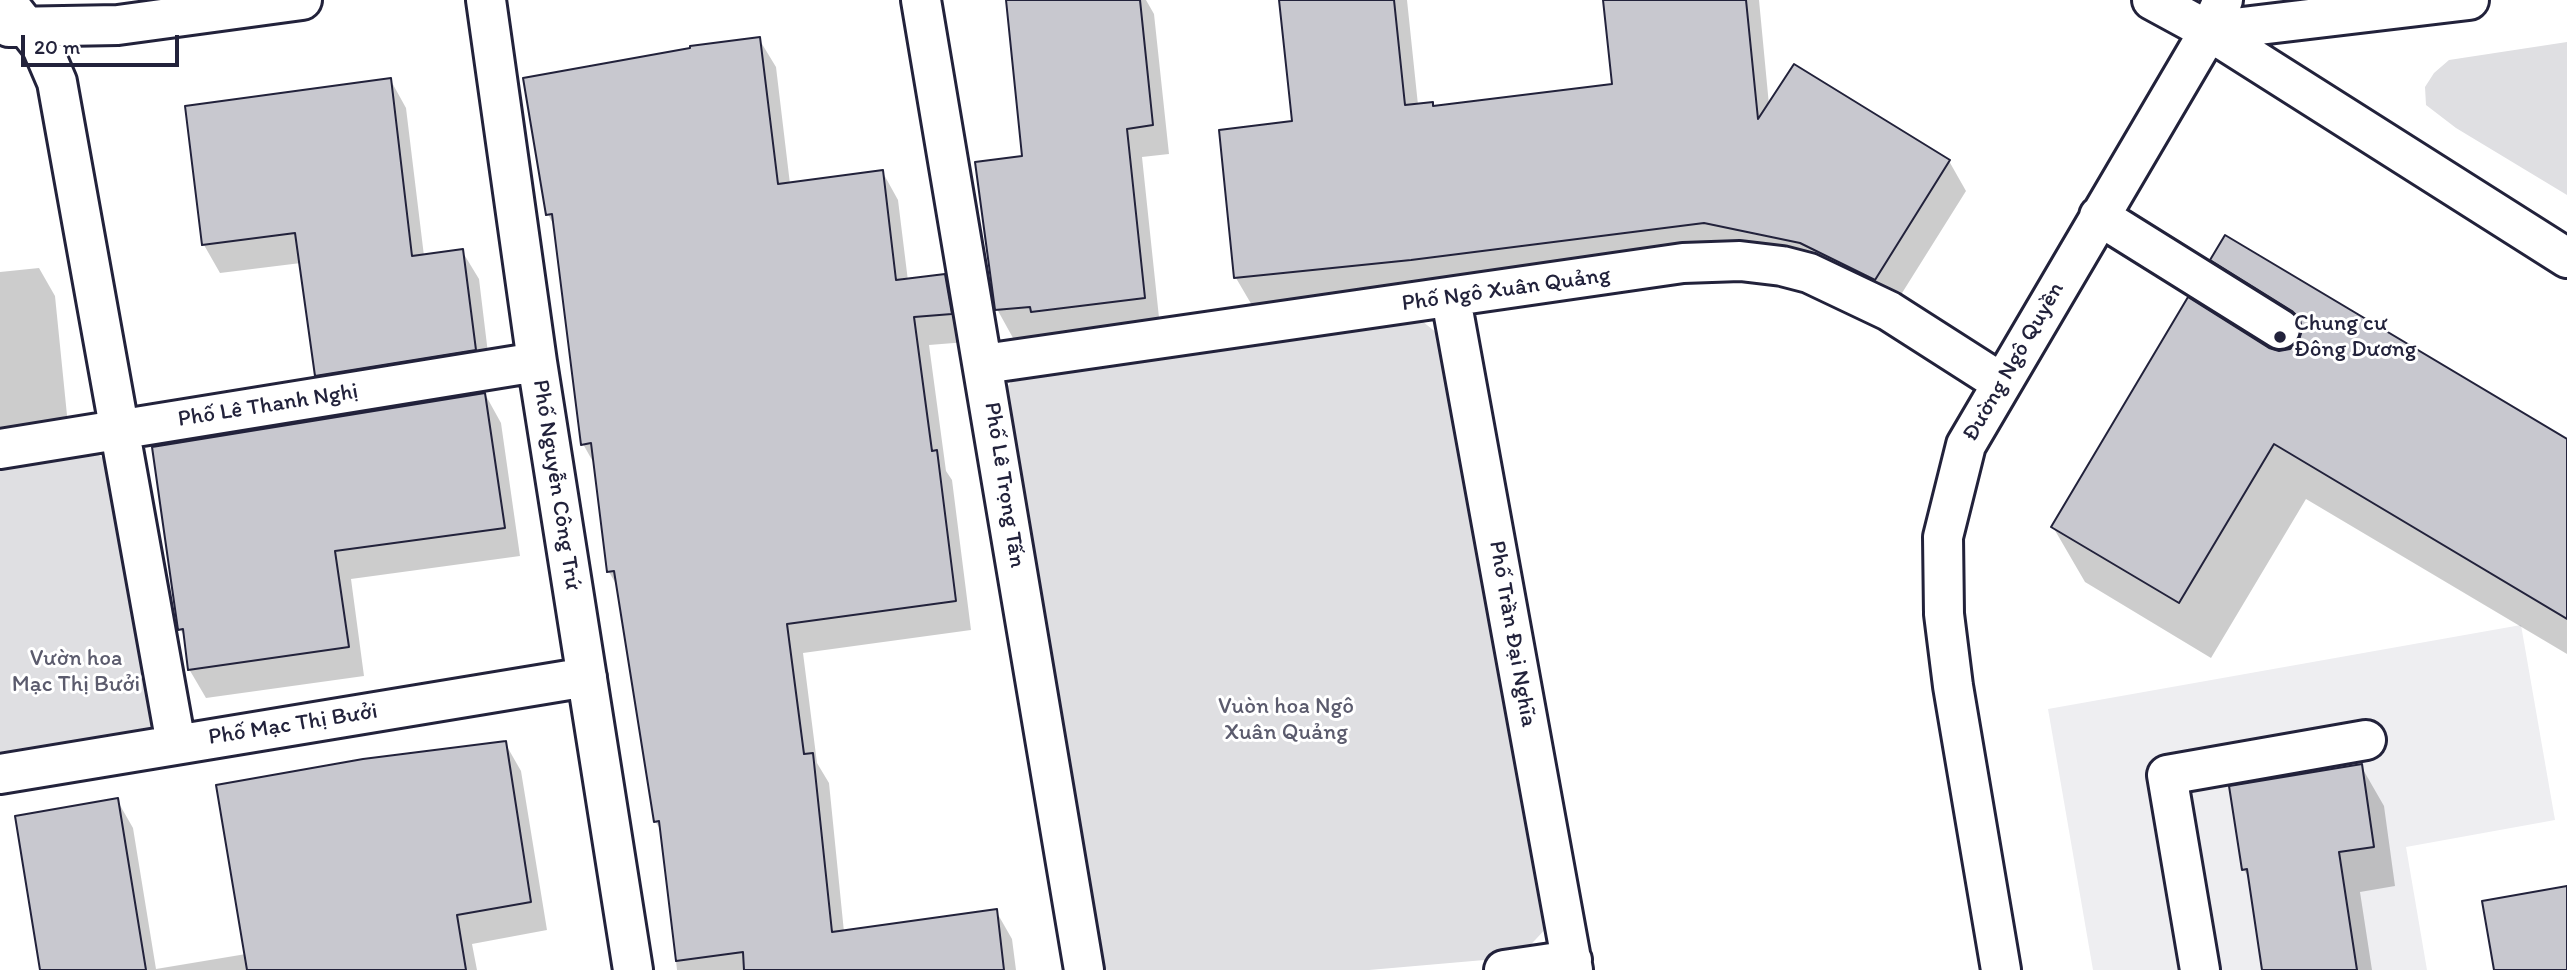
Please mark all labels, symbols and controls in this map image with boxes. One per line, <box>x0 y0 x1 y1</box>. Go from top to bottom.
scale bar <box>24 21 182 65</box>
text: 20 m <box>34 34 80 59</box>
street label: Phố Ngô Xuân Quảng <box>1400 262 1612 318</box>
street label: Đường Ngô Quyền <box>1957 278 2071 446</box>
place label: Chung cư Đông Dương <box>2294 310 2417 364</box>
marker: Chung cư Đông Dương <box>2272 329 2288 345</box>
street label: Phố Lê Thanh Nghị <box>176 378 360 434</box>
street label: Phố Nguyễn Công Trứ <box>526 378 586 592</box>
street label: Phố Lê Trọng Tấn <box>977 400 1031 570</box>
street label: Phố Trần Đại Nghĩa <box>1482 539 1542 729</box>
park label: Vườn hoa Mạc Thị Bưởi <box>12 645 140 699</box>
park label: Vuòn hoa Ngô Xuân Quảng <box>1218 693 1354 747</box>
street label: Phố Mạc Thị Bưởi <box>206 698 380 752</box>

